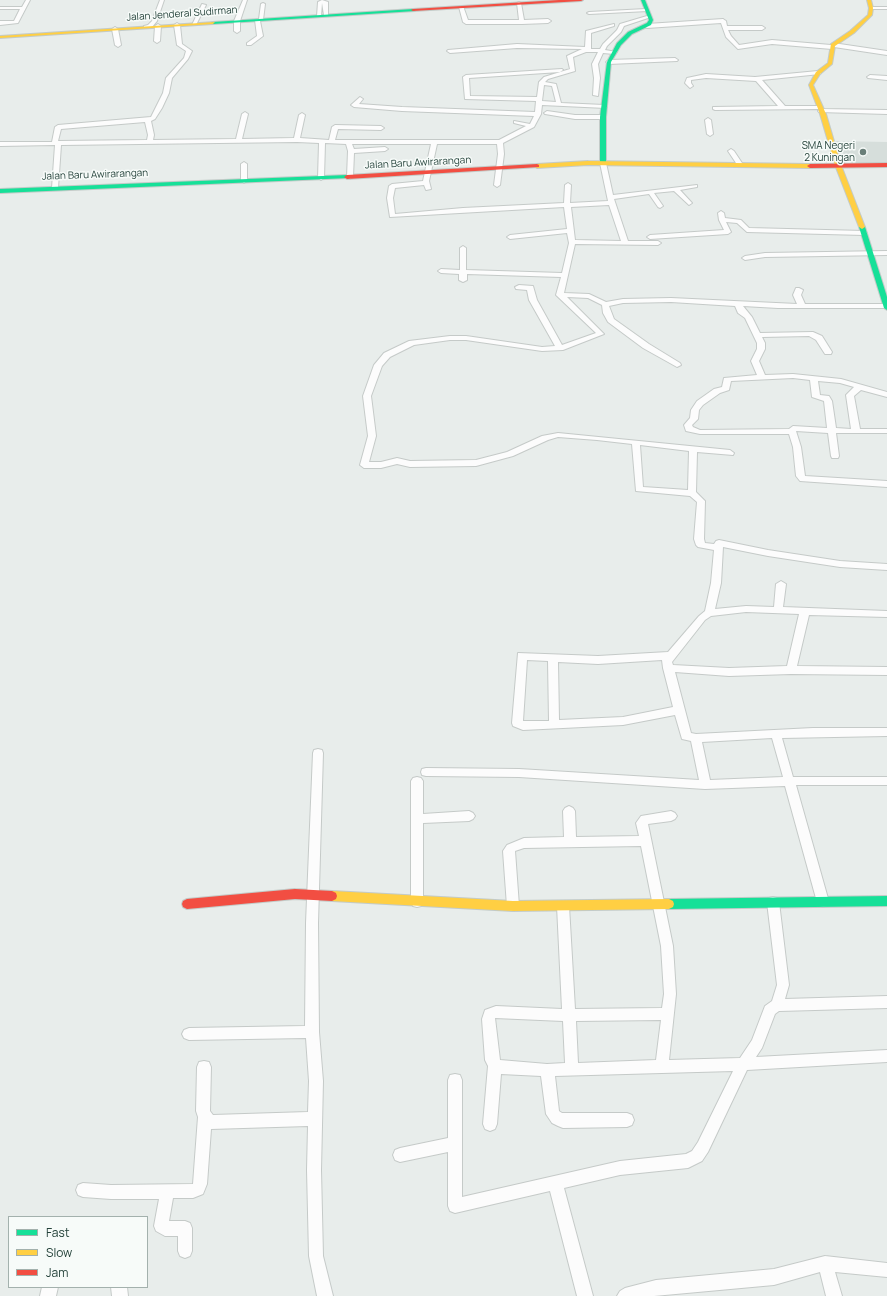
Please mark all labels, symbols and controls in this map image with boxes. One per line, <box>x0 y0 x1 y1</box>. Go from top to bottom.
street label: Jalan Jenderal Sudirman <box>126 4 238 24</box>
place label: SMA Negeri 2 Kuningan <box>802 140 855 164</box>
marker: SMA Negeri 2 Kuningan <box>858 147 868 157</box>
street label: Jalan Baru Awirarangan <box>365 154 471 172</box>
street label: Jalan Baru Awirarangan <box>42 167 148 183</box>
legend <box>8 1216 148 1288</box>
text: Fast <box>46 1224 70 1241</box>
text: Slow <box>46 1244 72 1261</box>
text: Jam <box>46 1264 68 1281</box>

